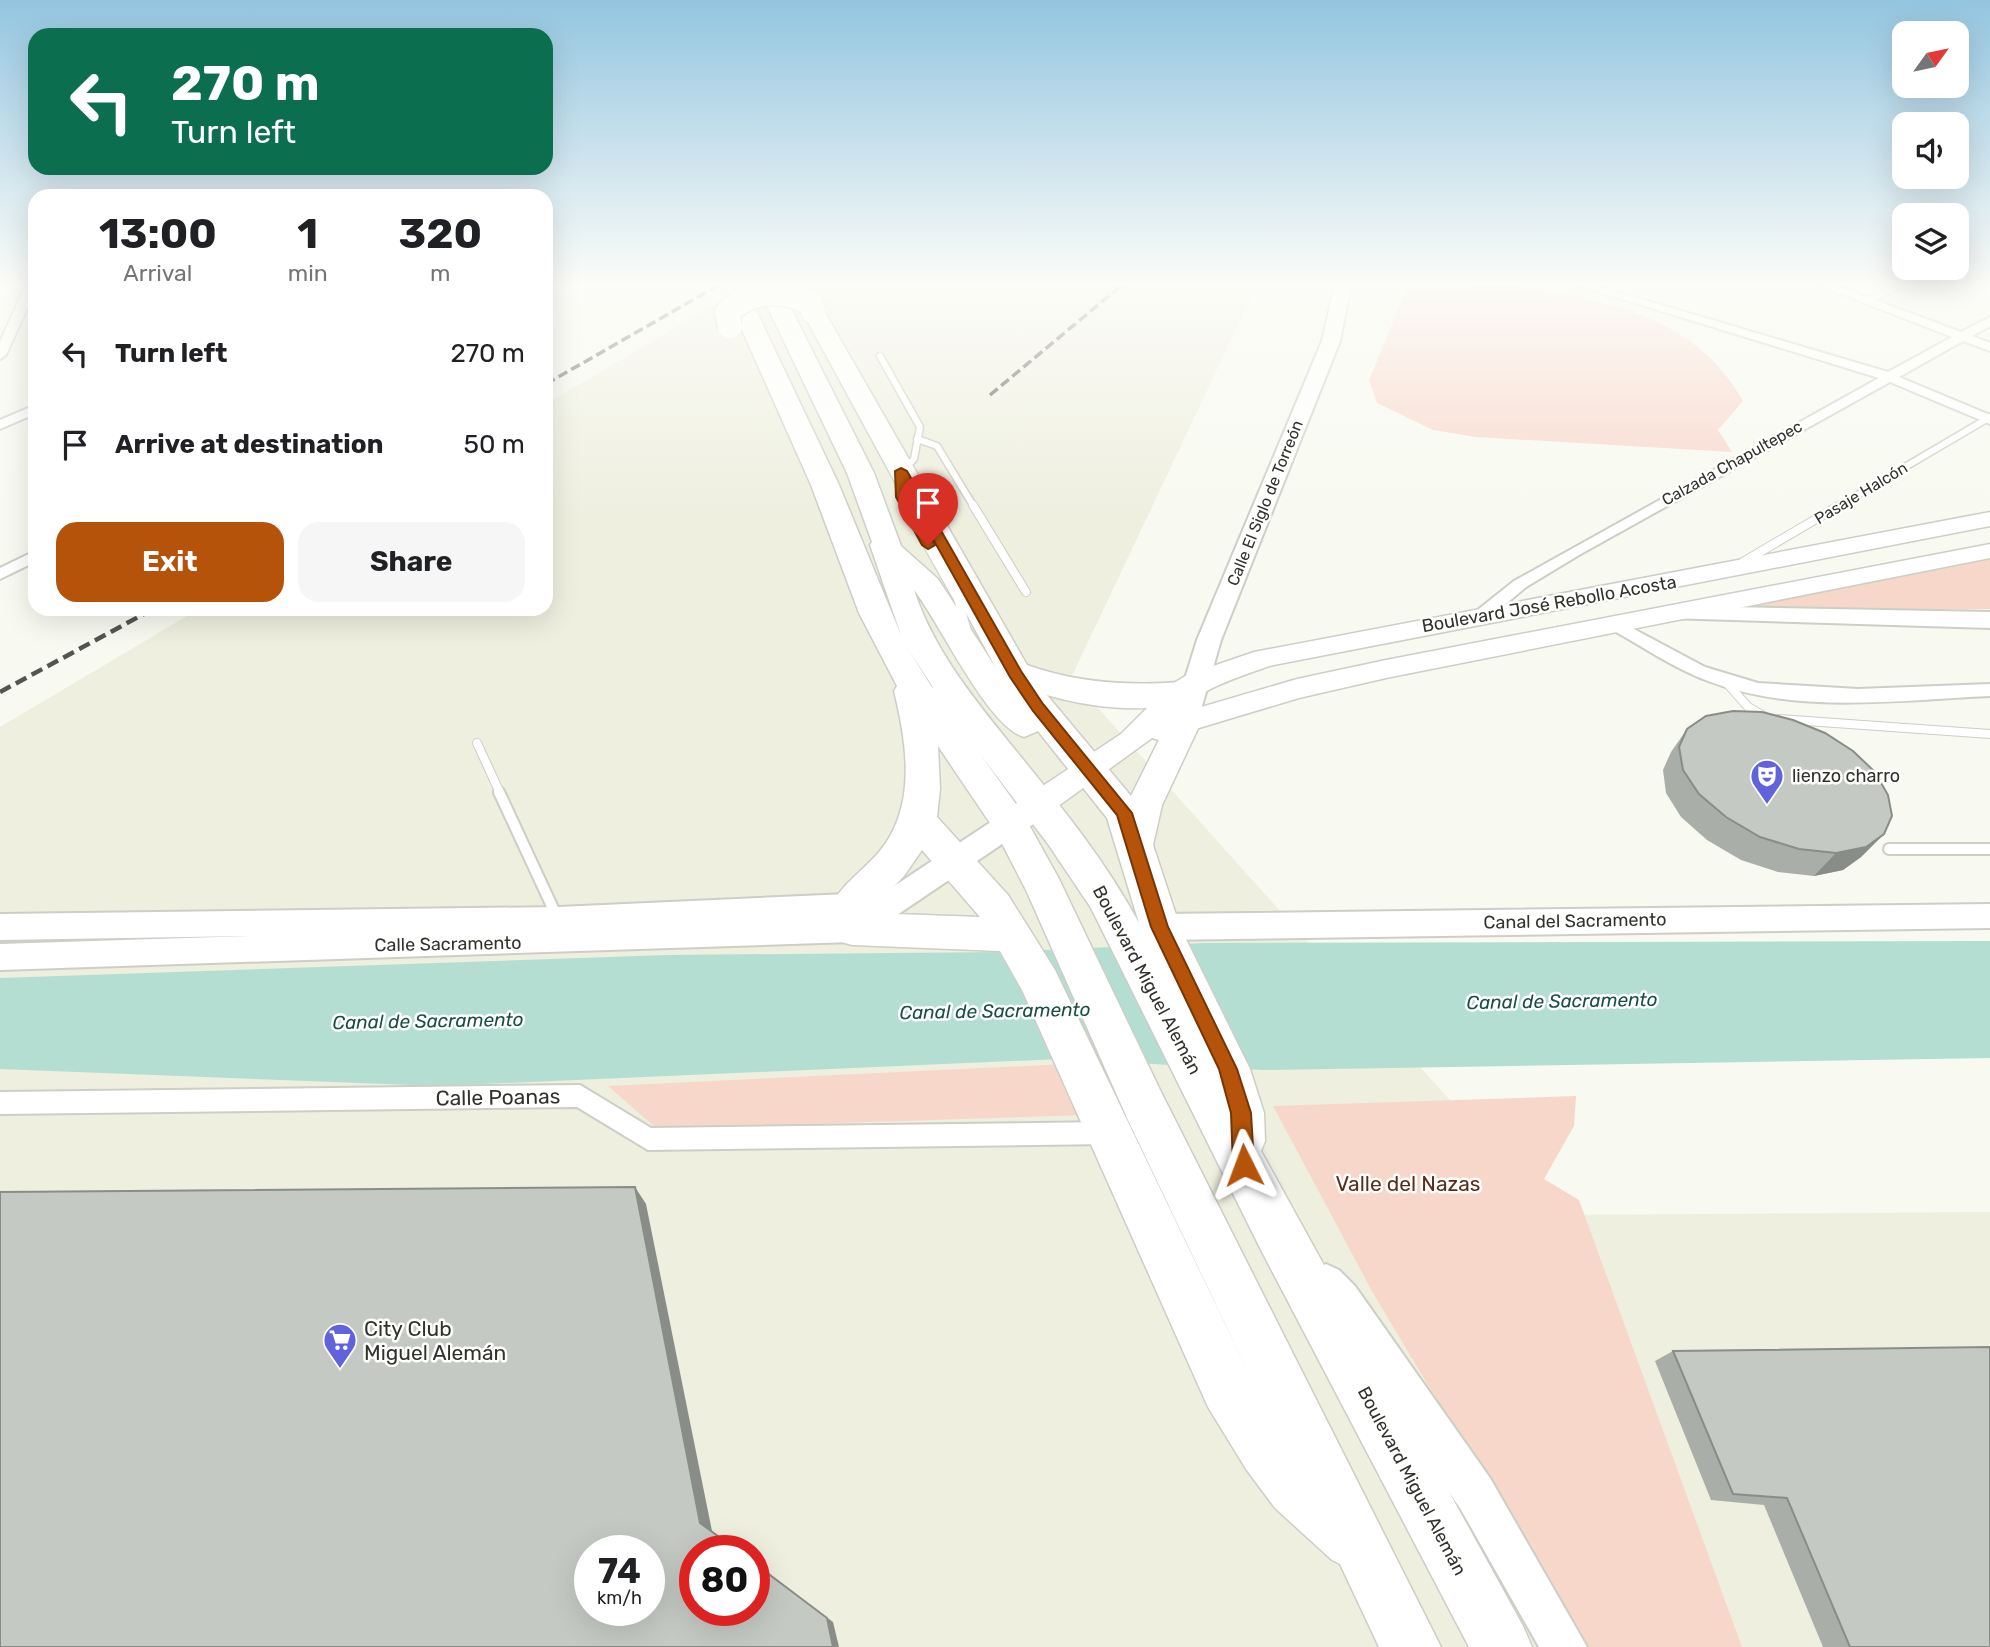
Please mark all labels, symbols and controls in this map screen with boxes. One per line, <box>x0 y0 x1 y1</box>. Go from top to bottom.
north arrow <box>1892 21 1969 98</box>
map controls <box>1892 21 1969 280</box>
text: 270 m <box>171 54 320 112</box>
icon: left <box>56 56 147 147</box>
button: sound <box>1892 112 1969 189</box>
text: Turn left <box>171 113 296 151</box>
button: layers <box>1892 203 1969 280</box>
text: 13:00 <box>99 209 217 259</box>
text: 1 <box>297 209 318 259</box>
text: 320 <box>399 209 482 259</box>
text: Arrival <box>123 259 192 287</box>
text: min <box>288 259 328 287</box>
text: m <box>430 259 451 287</box>
icon: left <box>56 335 94 373</box>
text: Turn left <box>115 338 227 369</box>
text: 270 m <box>450 338 525 369</box>
street label: Calzada Chapultepec <box>1659 416 1806 509</box>
street label: Calle El Siglo de Torreón <box>1223 417 1307 589</box>
icon: arrive <box>56 426 94 464</box>
text: Arrive at destination <box>115 429 383 460</box>
text: 50 m <box>464 429 525 460</box>
street label: Pasaje Halcón <box>1811 458 1911 528</box>
pin <box>898 473 958 545</box>
icon: arrive <box>909 484 947 522</box>
button: Exit <box>56 522 284 602</box>
button: Share <box>298 522 525 602</box>
street label: Boulevard José Rebollo Acosta <box>1420 571 1678 637</box>
theatre icon: lienzo charro <box>1748 757 1786 806</box>
place label: lienzo charro <box>1792 765 1900 787</box>
street label: Boulevard Miguel Alemán <box>1088 882 1206 1078</box>
street label: Canal del Sacramento <box>1483 908 1667 934</box>
street label: Calle Sacramento <box>374 932 522 956</box>
water label: Canal de Sacramento <box>1466 988 1658 1014</box>
water label: Canal de Sacramento <box>899 998 1091 1024</box>
water label: Canal de Sacramento <box>332 1008 524 1034</box>
street label: Calle Poanas <box>435 1083 561 1111</box>
position arrow <box>1207 1128 1281 1202</box>
park label: Valle del Nazas <box>1336 1171 1480 1196</box>
place label: City Club Miguel Alemán <box>364 1316 506 1365</box>
supermarket icon: City Club Miguel Alemán <box>321 1321 359 1370</box>
street label: Boulevard Miguel Alemán <box>1353 1383 1471 1579</box>
speed limit sign: 80 <box>679 1535 770 1626</box>
text: 74 <box>598 1550 641 1592</box>
text: km/h <box>597 1587 642 1609</box>

